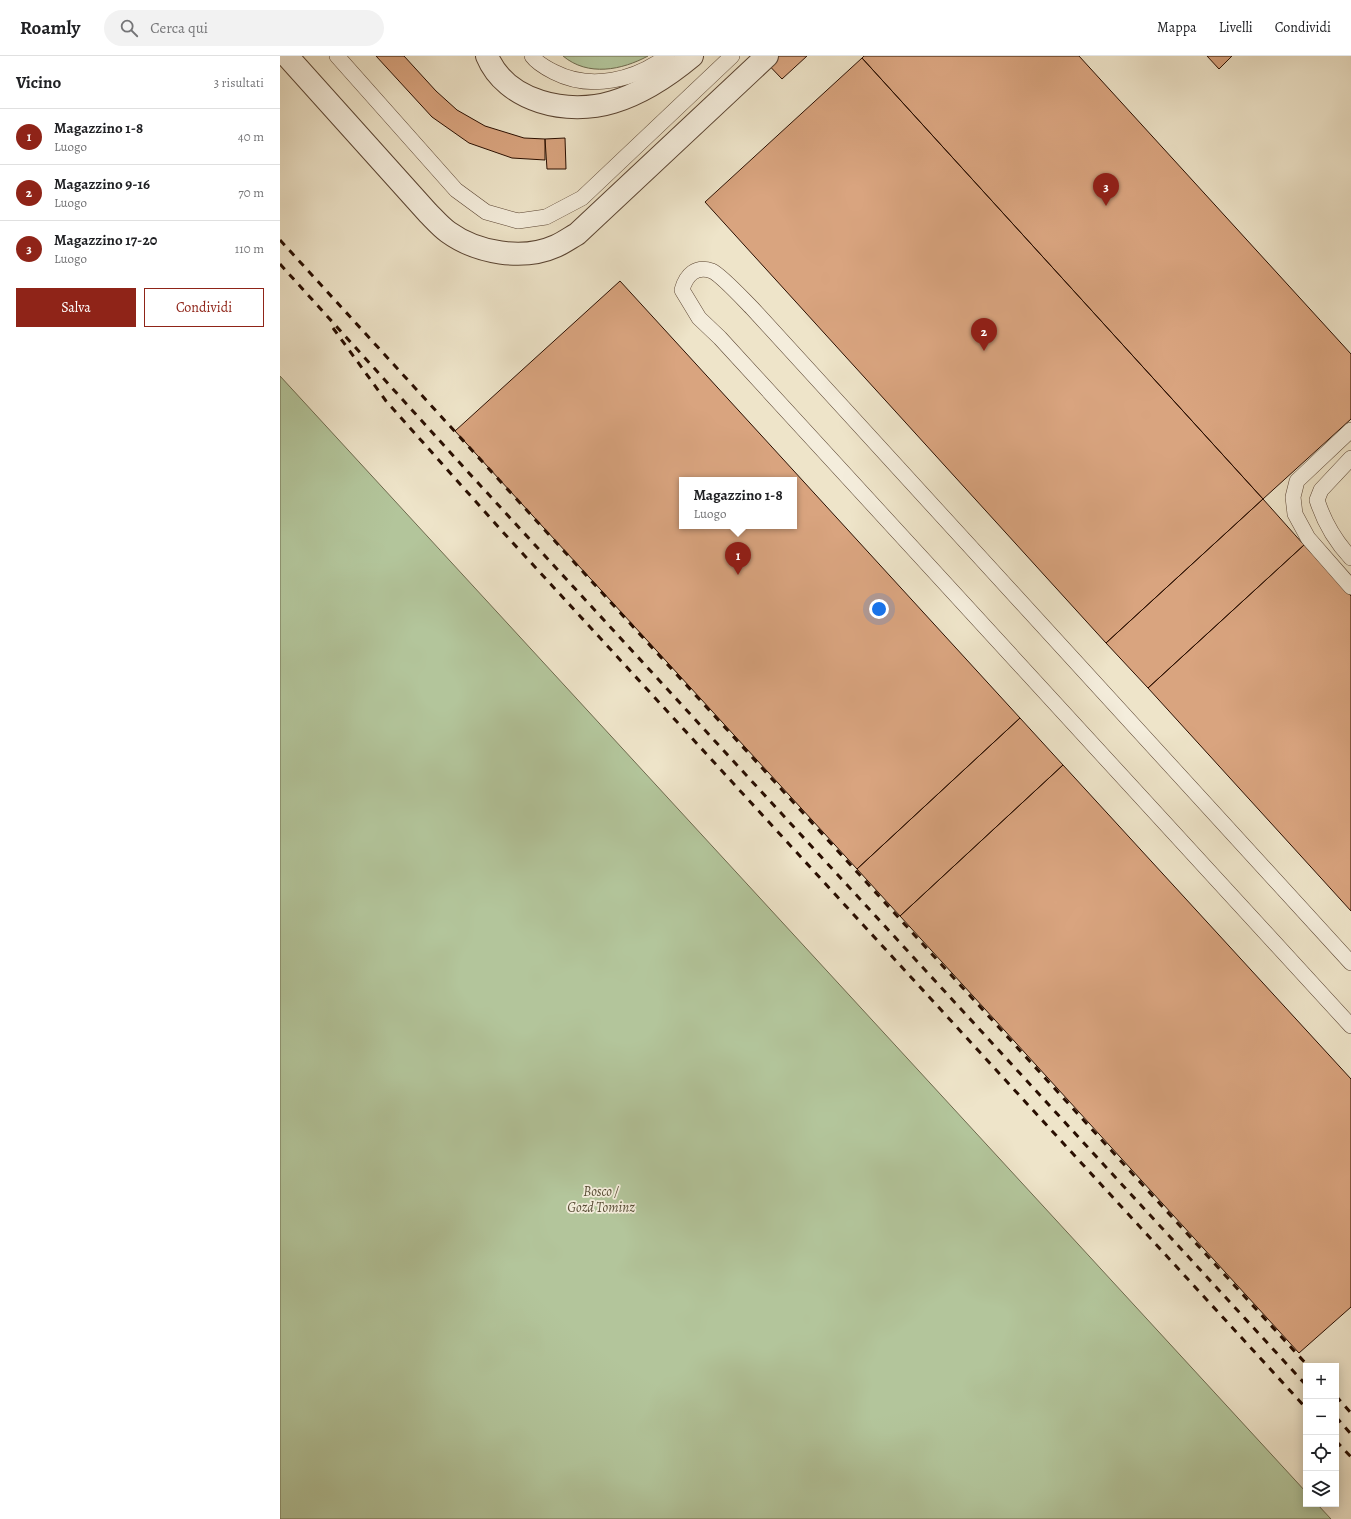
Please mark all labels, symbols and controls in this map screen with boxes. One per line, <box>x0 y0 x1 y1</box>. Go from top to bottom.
search box <box>104 10 384 46</box>
text: Roamly <box>20 15 80 41</box>
icon: search <box>118 17 140 39</box>
text: Cerca qui <box>150 18 208 38</box>
text: Mappa <box>1157 18 1197 37</box>
text: Livelli <box>1219 18 1253 37</box>
text: Condividi <box>1275 18 1331 37</box>
text: Vicino <box>16 71 61 94</box>
text: 3 risultati <box>214 74 264 91</box>
text: Magazzino 1-8 <box>54 118 143 138</box>
text: 1 <box>27 128 31 145</box>
text: 40 m <box>238 128 264 145</box>
text: Luogo <box>54 138 87 155</box>
pin: 3 <box>1093 173 1119 206</box>
text: Magazzino 9-16 <box>54 174 150 194</box>
text: 2 <box>26 184 32 201</box>
text: 70 m <box>238 184 264 201</box>
text: Luogo <box>54 194 87 211</box>
text: Magazzino 17-20 <box>54 230 157 250</box>
text: 3 <box>26 240 32 257</box>
text: 110 m <box>235 240 264 257</box>
text: Luogo <box>54 250 87 267</box>
button: Salva <box>16 288 136 327</box>
button: Condividi <box>144 288 264 327</box>
pin: 2 <box>971 318 997 351</box>
popup <box>679 477 797 529</box>
text: Magazzino 1-8 <box>693 485 783 505</box>
text: Luogo <box>693 505 726 522</box>
pin: 1 <box>725 542 751 575</box>
your location <box>869 599 889 619</box>
park label: Bosco / Gozd Tominz <box>567 1182 635 1217</box>
map controls <box>1303 1363 1339 1507</box>
button: + <box>1303 1363 1339 1399</box>
button: − <box>1303 1399 1339 1435</box>
button: locate <box>1303 1435 1339 1471</box>
button: layers <box>1303 1471 1339 1507</box>

